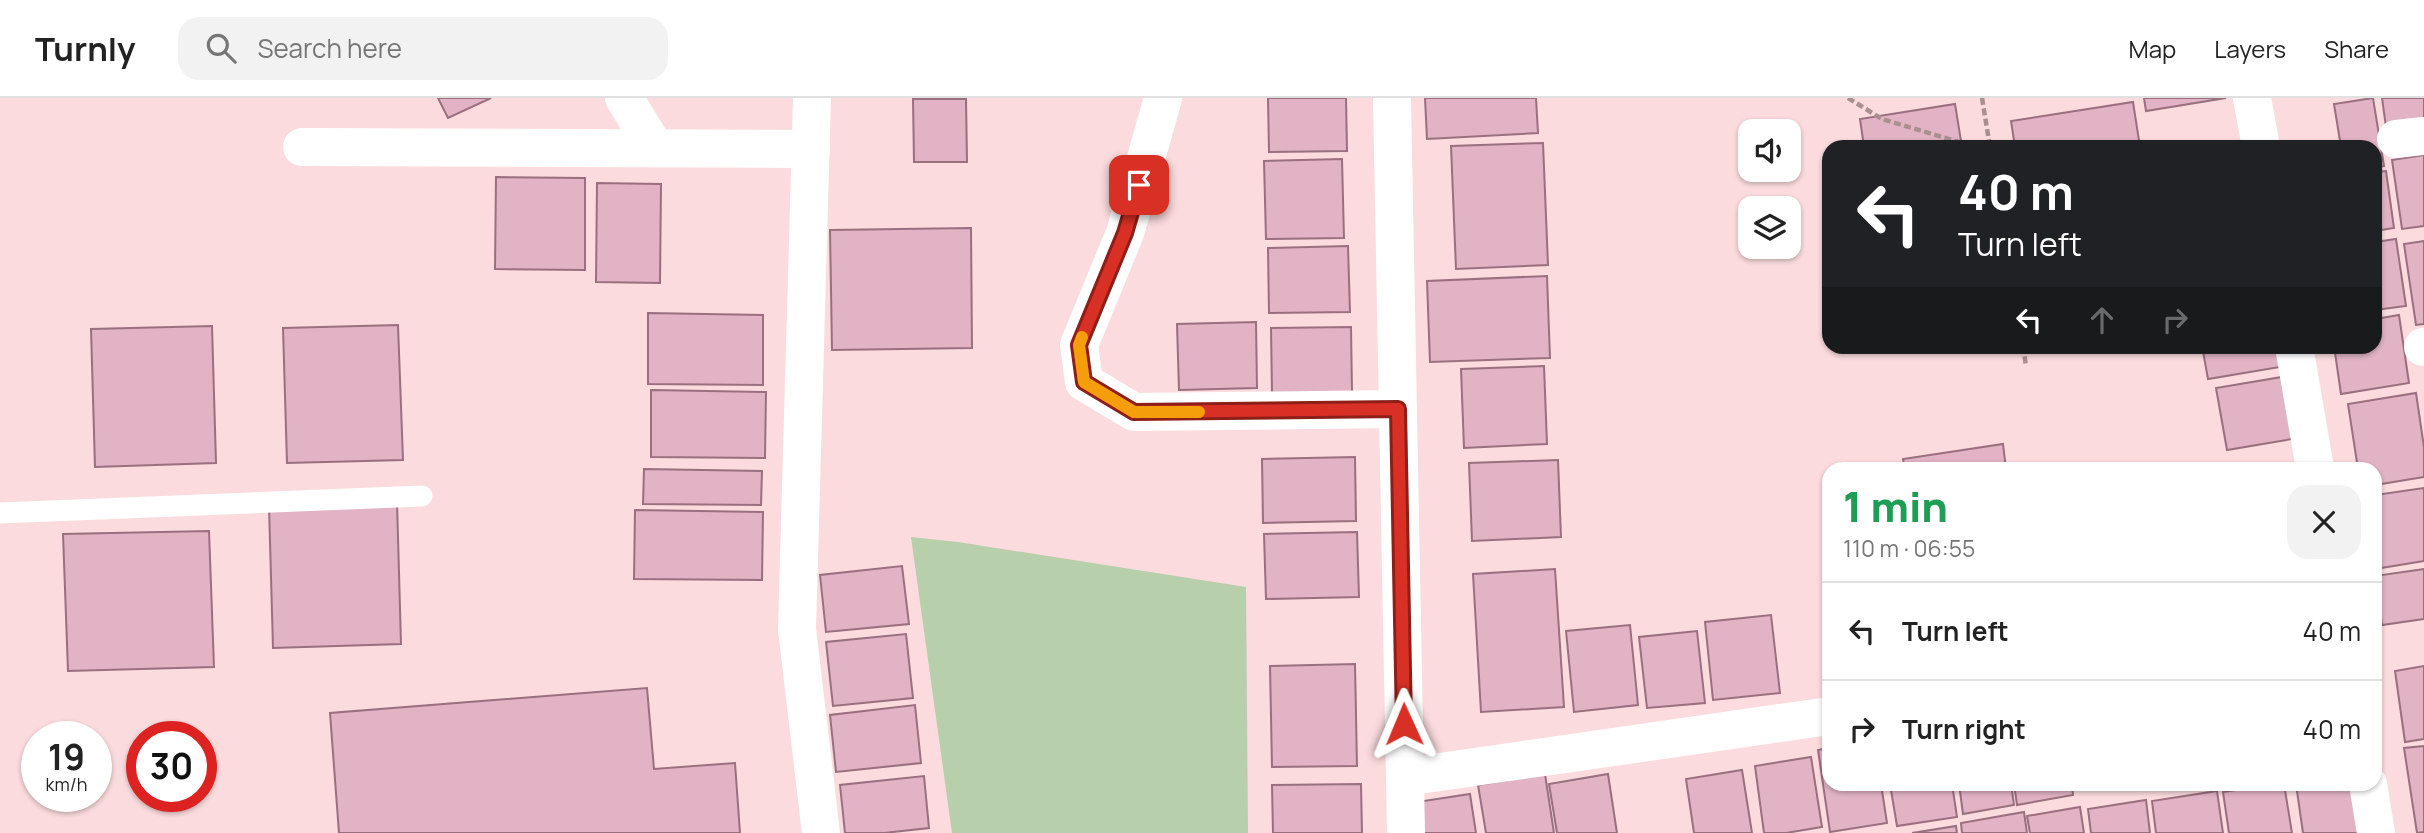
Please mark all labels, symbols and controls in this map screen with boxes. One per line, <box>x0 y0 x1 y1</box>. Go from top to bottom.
search box <box>178 17 668 80</box>
text: Turnly <box>35 26 136 71</box>
icon: search <box>202 29 240 67</box>
text: Search here <box>258 30 402 66</box>
text: Map <box>2129 32 2176 65</box>
text: Layers <box>2214 32 2286 65</box>
text: Share <box>2324 32 2389 65</box>
map controls <box>1738 119 1801 259</box>
button: sound <box>1738 119 1801 182</box>
pin <box>1109 155 1169 215</box>
text: 40 m <box>1958 158 2074 225</box>
icon: arrive <box>1120 166 1158 204</box>
icon: left <box>1843 168 1934 259</box>
button: layers <box>1738 196 1801 259</box>
text: Turn left <box>1958 222 2082 266</box>
icon: left <box>2010 301 2048 339</box>
icon: ahead <box>2083 301 2121 339</box>
icon: right <box>2156 301 2194 339</box>
text: 1 min <box>1843 477 1948 535</box>
button: close <box>2287 485 2361 559</box>
text: 110 m · 06:55 <box>1843 532 1975 564</box>
icon: left <box>1843 612 1881 650</box>
text: Turn left <box>1902 613 2009 649</box>
text: 40 m <box>2303 613 2361 649</box>
position arrow <box>1367 687 1441 761</box>
icon: right <box>1843 710 1881 748</box>
text: Turn right <box>1902 711 2026 747</box>
text: 40 m <box>2303 711 2361 747</box>
speed limit sign: 30 <box>126 721 217 812</box>
text: 19 <box>48 733 85 781</box>
text: km/h <box>46 772 87 796</box>

